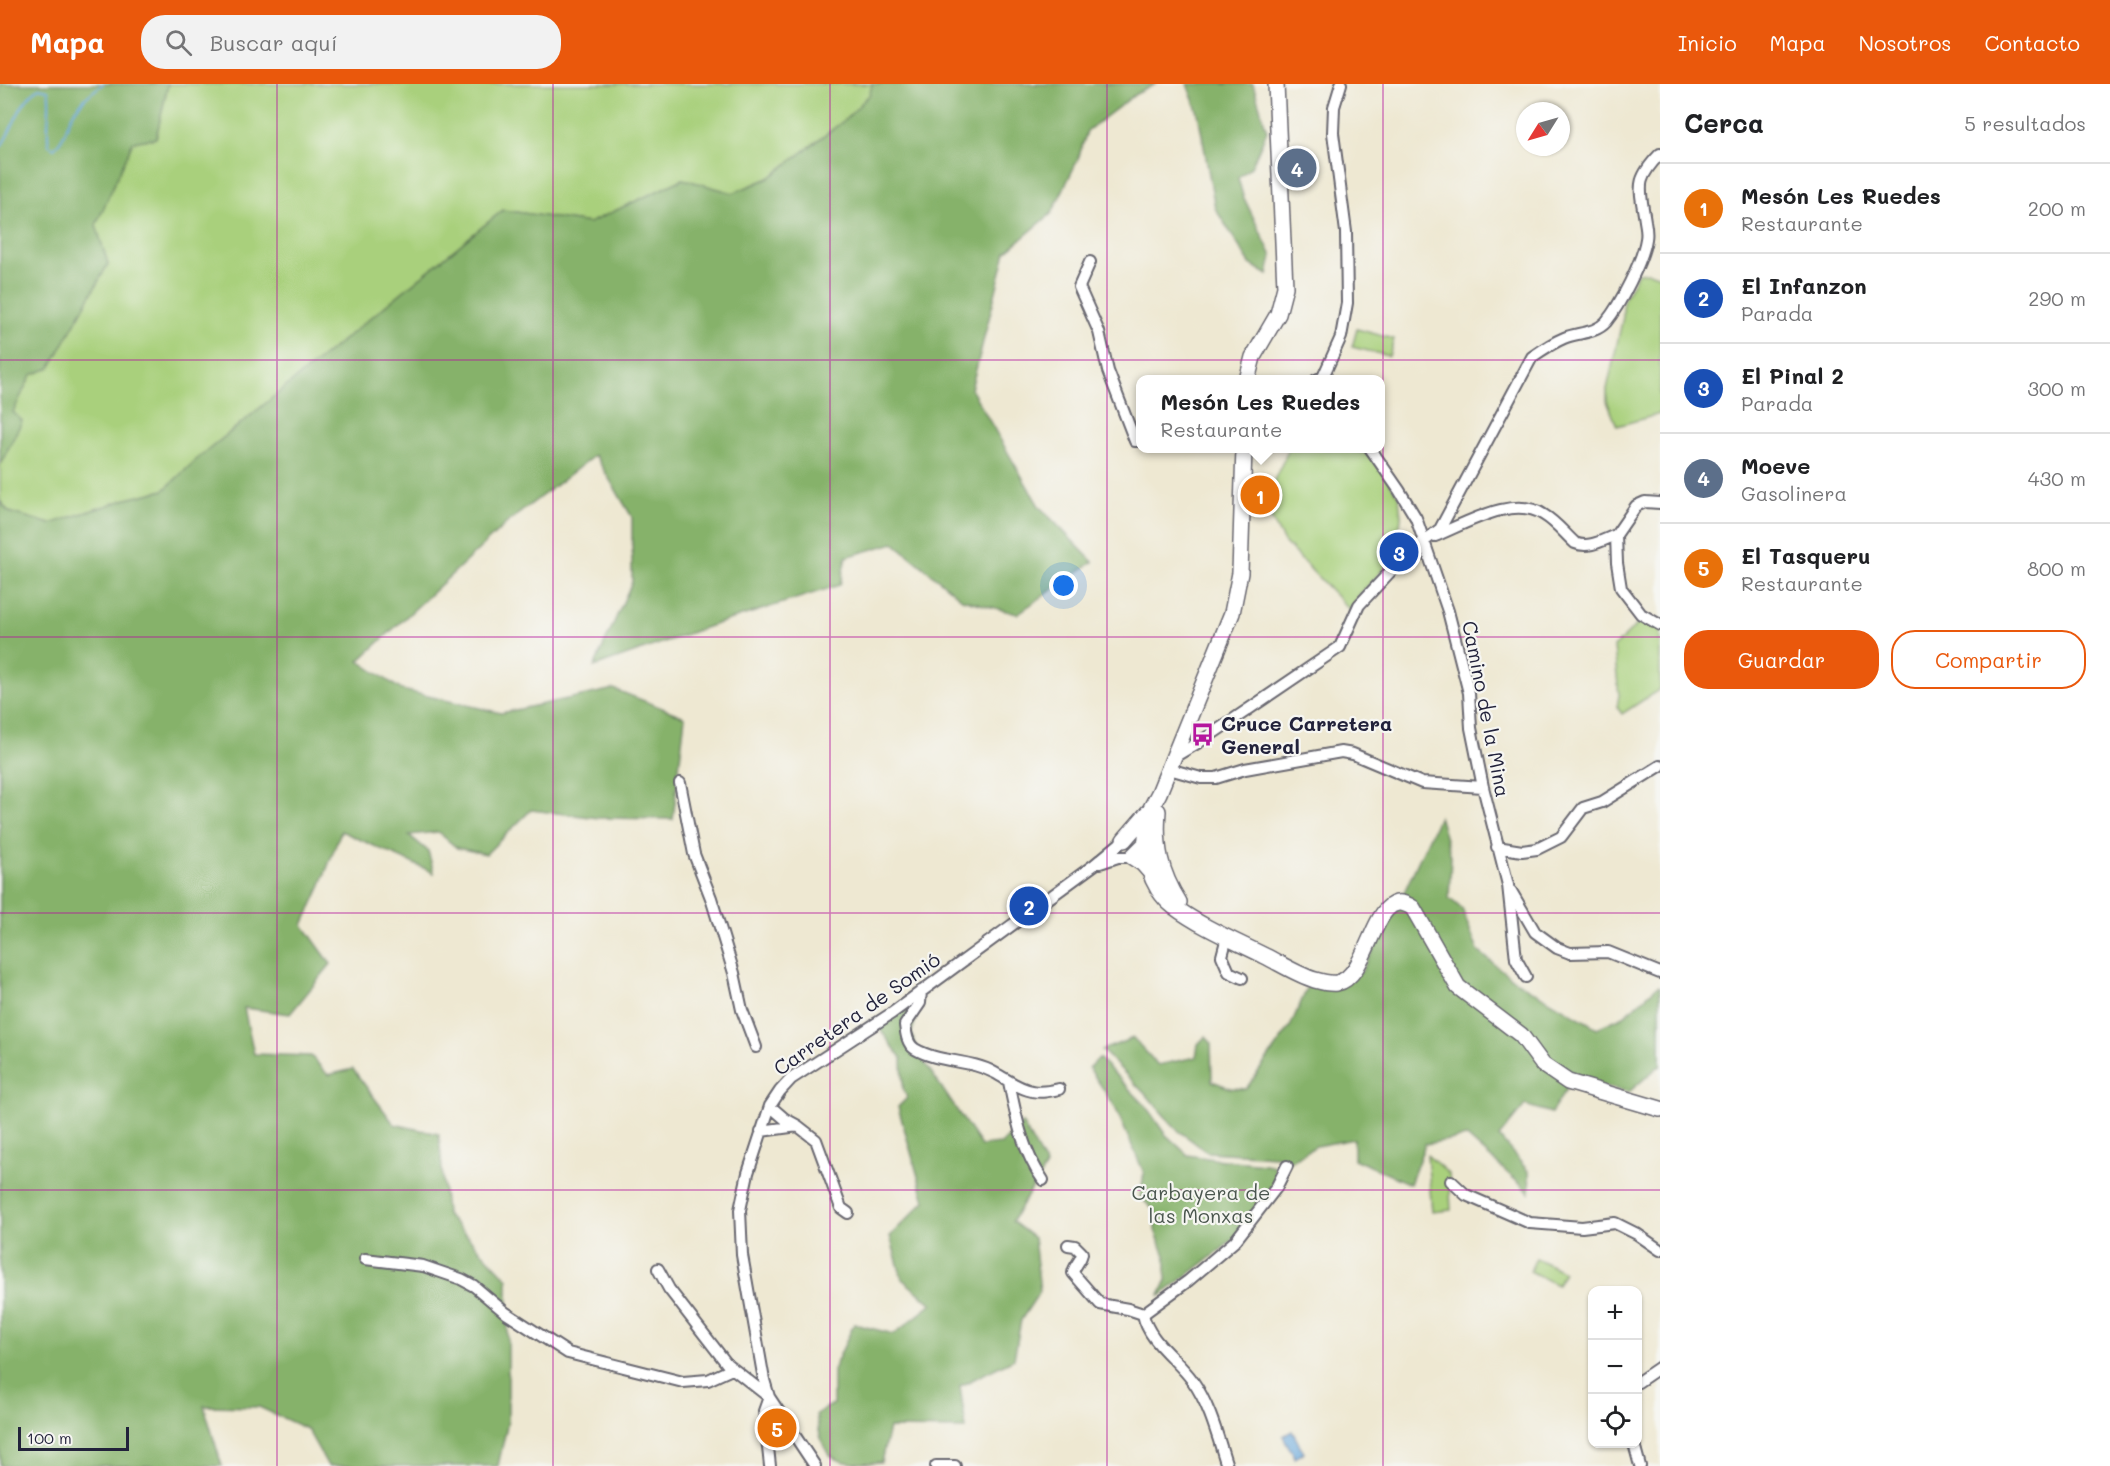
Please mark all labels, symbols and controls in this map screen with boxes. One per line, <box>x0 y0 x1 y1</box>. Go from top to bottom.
search box <box>141 15 561 69</box>
text: Mapa <box>30 24 105 60</box>
icon: search <box>162 26 195 59</box>
text: Buscar aquí <box>210 28 338 57</box>
text: Inicio <box>1678 29 1737 56</box>
text: Mapa <box>1770 29 1825 56</box>
text: Nosotros <box>1858 29 1952 56</box>
text: Contacto <box>1985 29 2080 56</box>
north arrow <box>1516 102 1570 156</box>
text: Cerca <box>1684 106 1764 140</box>
text: 5 resultados <box>1964 110 2086 136</box>
pin: 4 <box>1278 146 1316 190</box>
text: Mesón Les Ruedes <box>1741 181 1941 210</box>
text: 1 <box>1699 195 1708 221</box>
text: 200 m <box>2028 195 2086 221</box>
text: Restaurante <box>1741 210 1863 236</box>
text: El Infanzon <box>1741 271 1867 300</box>
text: 2 <box>1698 285 1709 311</box>
text: 290 m <box>2028 285 2086 311</box>
text: Parada <box>1741 300 1813 326</box>
text: El Pinal 2 <box>1741 361 1844 390</box>
popup <box>1136 375 1385 453</box>
text: 3 <box>1698 375 1710 401</box>
text: 300 m <box>2027 375 2086 401</box>
text: Mesón Les Ruedes <box>1161 387 1360 416</box>
text: Parada <box>1741 390 1813 416</box>
text: Restaurante <box>1161 416 1282 442</box>
text: Moeve <box>1741 451 1810 480</box>
text: 4 <box>1697 465 1710 491</box>
text: 430 m <box>2028 465 2086 491</box>
pin: 1 <box>1240 472 1280 518</box>
text: Gasolinera <box>1741 480 1847 506</box>
pin: 3 <box>1380 530 1418 574</box>
text: El Tasqueru <box>1741 541 1871 570</box>
text: 5 <box>1698 555 1709 581</box>
text: 800 m <box>2027 555 2086 581</box>
text: Restaurante <box>1741 570 1863 596</box>
your location <box>1049 571 1078 600</box>
street label: Camino de la Mina <box>1457 618 1517 799</box>
button: Guardar <box>1684 630 1879 689</box>
button: Compartir <box>1891 630 2086 689</box>
place label: Cruce Carretera General <box>1221 710 1392 759</box>
bus stop icon: Cruce Carretera General <box>1190 722 1216 748</box>
pin: 2 <box>1010 884 1048 928</box>
street label: Carretera de Somió <box>768 946 945 1081</box>
park label: Carbayera de las Monxas <box>1132 1179 1270 1228</box>
map controls <box>1588 1286 1642 1448</box>
button: + <box>1588 1286 1642 1340</box>
button: − <box>1588 1340 1642 1394</box>
button: locate <box>1588 1394 1642 1448</box>
pin: 5 <box>758 1406 796 1450</box>
scale bar <box>18 1424 129 1452</box>
text: 100 m <box>27 1427 72 1448</box>

